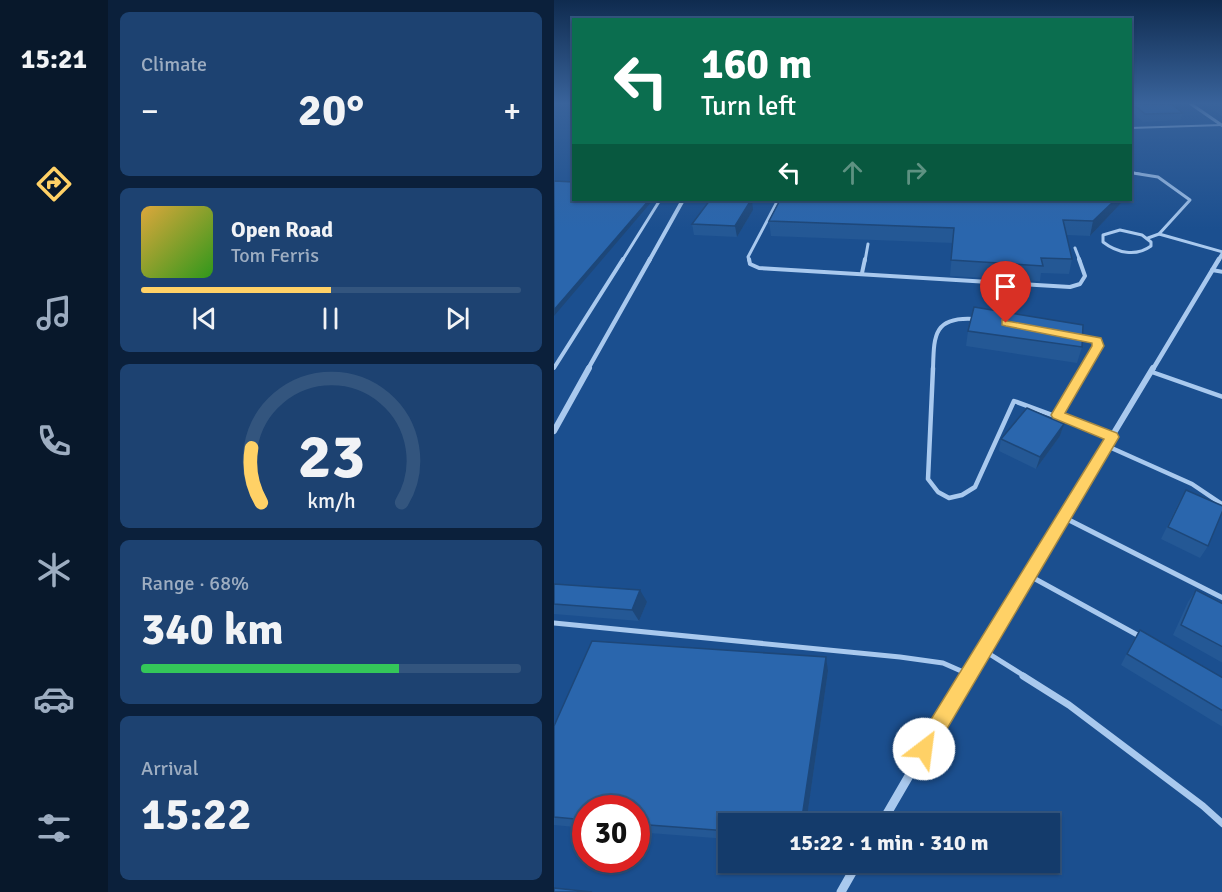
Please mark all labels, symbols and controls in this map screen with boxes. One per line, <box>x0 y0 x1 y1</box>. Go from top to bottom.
text: 160 m <box>701 39 812 90</box>
icon: left <box>602 42 680 120</box>
text: 15:21 <box>21 43 87 76</box>
text: Climate <box>141 52 207 77</box>
text: 20° <box>298 83 364 138</box>
text: Turn left <box>701 90 796 123</box>
text: − <box>141 91 159 132</box>
text: + <box>503 91 521 132</box>
icon: left <box>773 156 806 189</box>
icon: ahead <box>836 156 869 189</box>
icon: right <box>899 156 932 189</box>
icon: directions <box>33 163 75 205</box>
text: Open Road <box>231 216 333 243</box>
text: Tom Ferris <box>231 243 319 268</box>
pin <box>980 261 1031 323</box>
icon: arrive <box>989 270 1022 303</box>
icon: music <box>33 292 75 334</box>
icon: previous <box>188 302 221 335</box>
icon: pause <box>314 302 347 335</box>
icon: next <box>441 302 474 335</box>
text: 23 <box>297 418 365 495</box>
icon: phone <box>33 420 75 462</box>
text: km/h <box>307 488 355 514</box>
icon: climate <box>33 549 75 591</box>
text: Range · 68% <box>141 571 249 596</box>
text: 340 km <box>141 602 284 657</box>
icon: car <box>33 678 75 720</box>
position arrow <box>892 717 956 781</box>
text: Arrival <box>141 756 199 781</box>
text: 15:22 <box>141 787 251 842</box>
speed limit sign: 30 <box>572 795 650 873</box>
icon: filters <box>33 807 75 849</box>
text: 15:22 · 1 min · 310 m <box>789 829 989 856</box>

